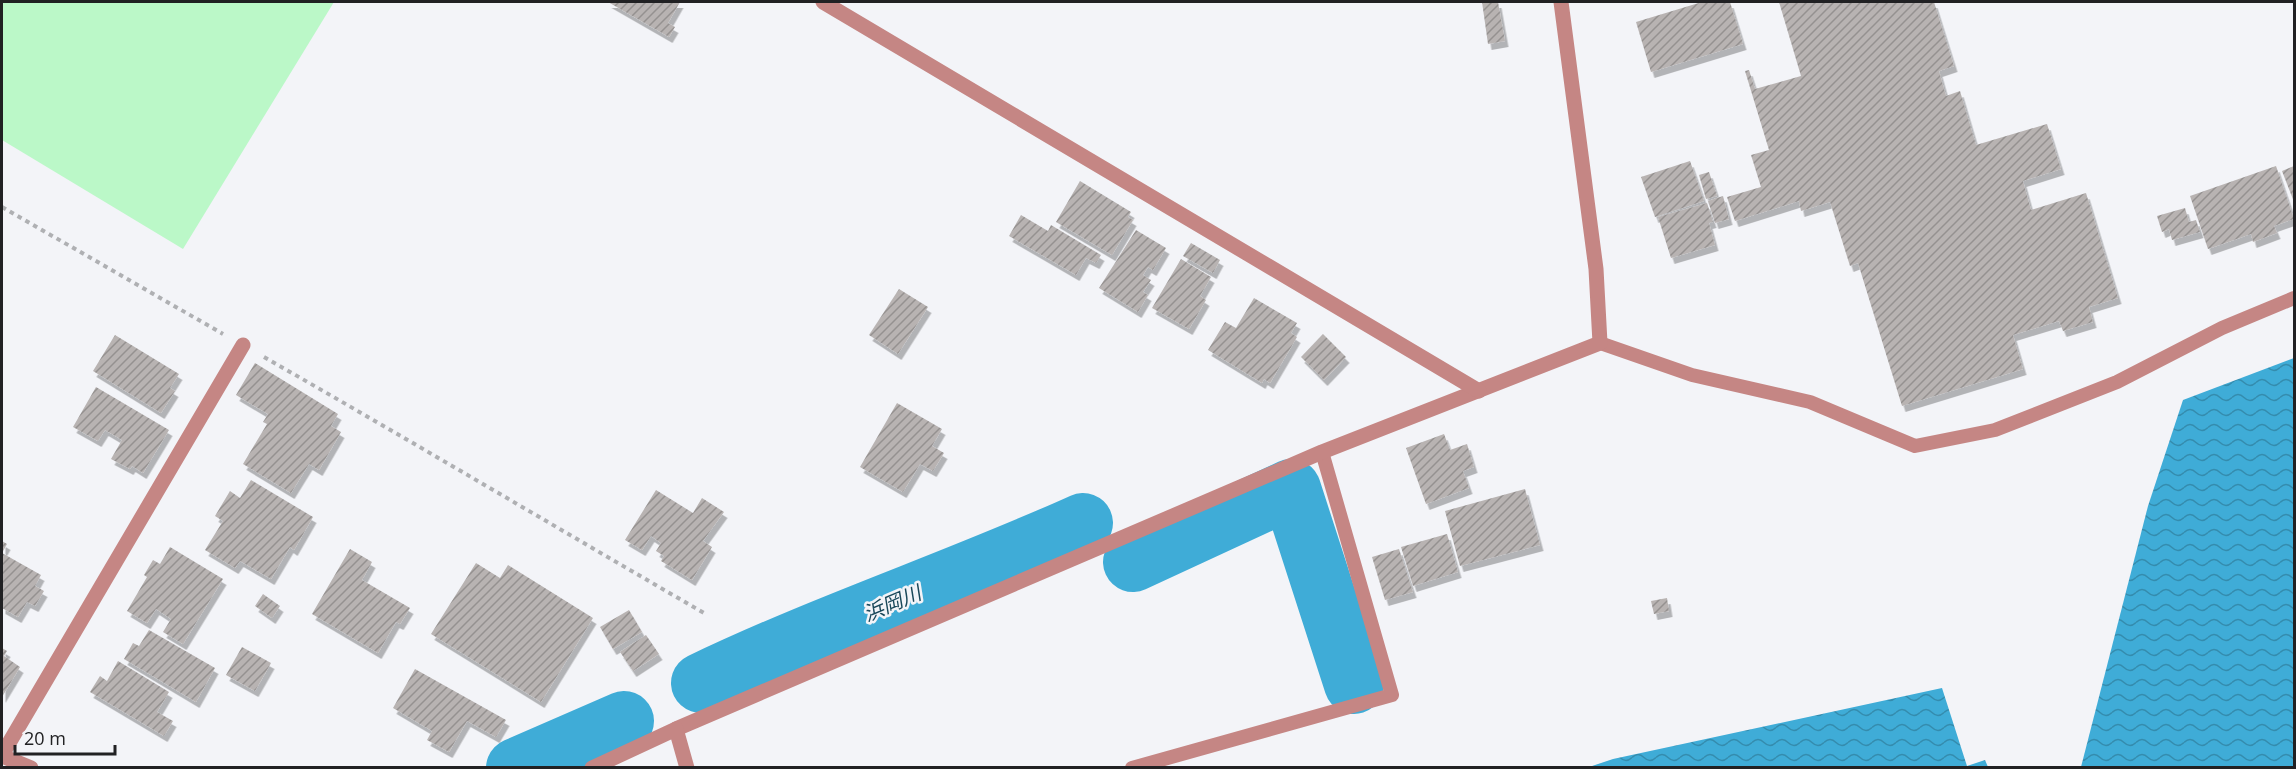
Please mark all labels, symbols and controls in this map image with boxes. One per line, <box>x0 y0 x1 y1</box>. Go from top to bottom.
water label: 浜岡川 <box>859 578 927 627</box>
scale bar <box>15 718 116 756</box>
text: 20 m <box>24 726 66 750</box>

